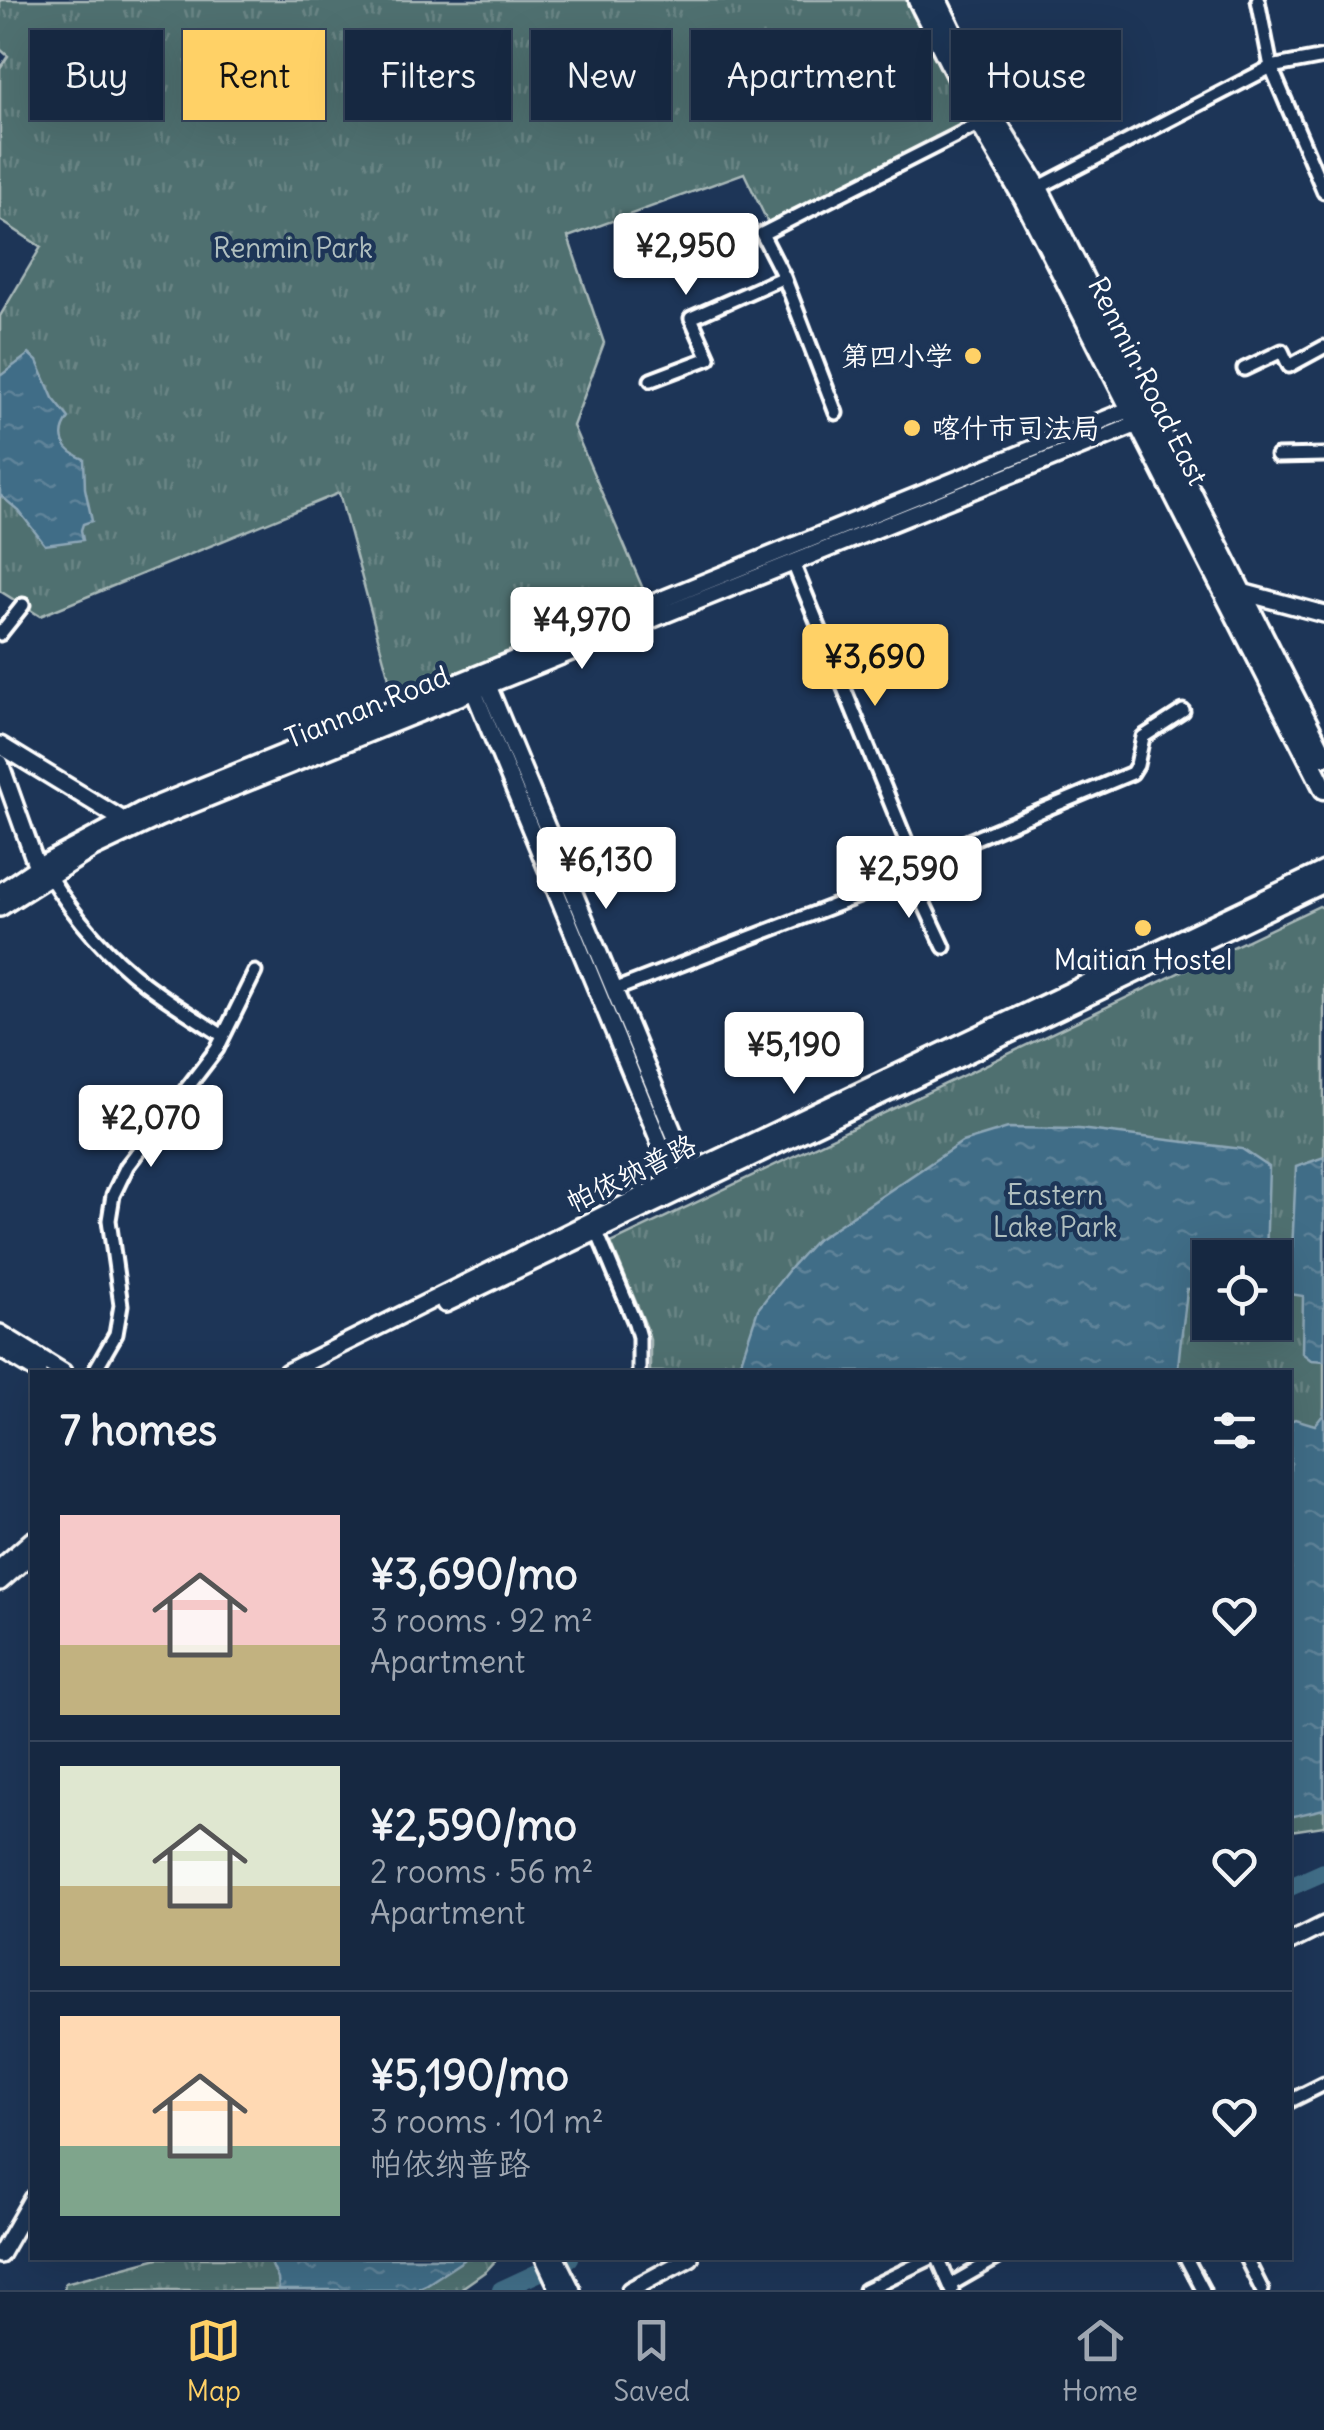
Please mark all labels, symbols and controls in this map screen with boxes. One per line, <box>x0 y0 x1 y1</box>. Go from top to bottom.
chip: Buy <box>30 30 163 120</box>
chip: Rent <box>183 30 325 120</box>
chip: Filters <box>345 30 511 120</box>
chip: New <box>531 30 671 120</box>
chip: Apartment <box>691 30 931 120</box>
chip: House <box>951 30 1121 120</box>
pin: ¥2,950 <box>605 213 767 298</box>
text: ¥2,950 <box>636 225 736 266</box>
park label: Renmin Park <box>213 230 373 266</box>
street label: Renmin Road East <box>1080 271 1216 491</box>
place label: 第四小学 <box>841 338 953 374</box>
marker: 第四小学 <box>962 345 984 367</box>
place label: 喀什市司法局 <box>932 410 1100 446</box>
marker: 喀什市司法局 <box>901 417 923 439</box>
pin: ¥4,970 <box>501 587 663 672</box>
text: ¥4,970 <box>532 599 632 640</box>
pin: ¥3,690 <box>794 624 956 709</box>
text: ¥3,690 <box>824 636 926 677</box>
street label: Tiannan Road <box>280 658 454 756</box>
pin: ¥6,130 <box>525 827 687 912</box>
pin: ¥2,590 <box>828 836 990 921</box>
text: ¥6,130 <box>559 839 653 880</box>
text: ¥2,590 <box>859 848 959 889</box>
marker: Maitian Hostel <box>1132 917 1154 939</box>
place label: Maitian Hostel <box>1054 942 1232 978</box>
pin: ¥5,190 <box>713 1012 875 1097</box>
text: ¥5,190 <box>747 1024 841 1065</box>
pin: ¥2,070 <box>70 1085 232 1170</box>
text: ¥2,070 <box>101 1097 201 1138</box>
street label: 帕依纳普路 <box>560 1126 702 1220</box>
park label: Eastern Lake Park <box>993 1177 1117 1245</box>
map controls <box>1192 1240 1292 1340</box>
button: locate <box>1192 1240 1292 1340</box>
icon: filters <box>1207 1403 1262 1458</box>
text: 7 homes <box>60 1404 217 1456</box>
text: ¥3,690/mo <box>370 1548 578 1600</box>
icon: home <box>140 1555 260 1675</box>
icon: heart <box>1207 1588 1262 1643</box>
text: 3 rooms · 92 m² <box>370 1600 593 1641</box>
text: Apartment <box>370 1641 525 1682</box>
text: ¥2,590/mo <box>370 1799 577 1851</box>
icon: home <box>140 1806 260 1926</box>
icon: heart <box>1207 1839 1262 1894</box>
text: 2 rooms · 56 m² <box>370 1851 593 1892</box>
text: Apartment <box>370 1892 525 1933</box>
text: ¥5,190/mo <box>370 2049 569 2101</box>
icon: home <box>140 2056 260 2176</box>
icon: heart <box>1207 2089 1262 2144</box>
text: 3 rooms · 101 m² <box>370 2101 604 2142</box>
text: 帕依纳普路 <box>370 2143 530 2184</box>
tab: Map <box>186 2313 241 2409</box>
tab: Saved <box>613 2313 690 2409</box>
tab: Home <box>1062 2313 1138 2409</box>

